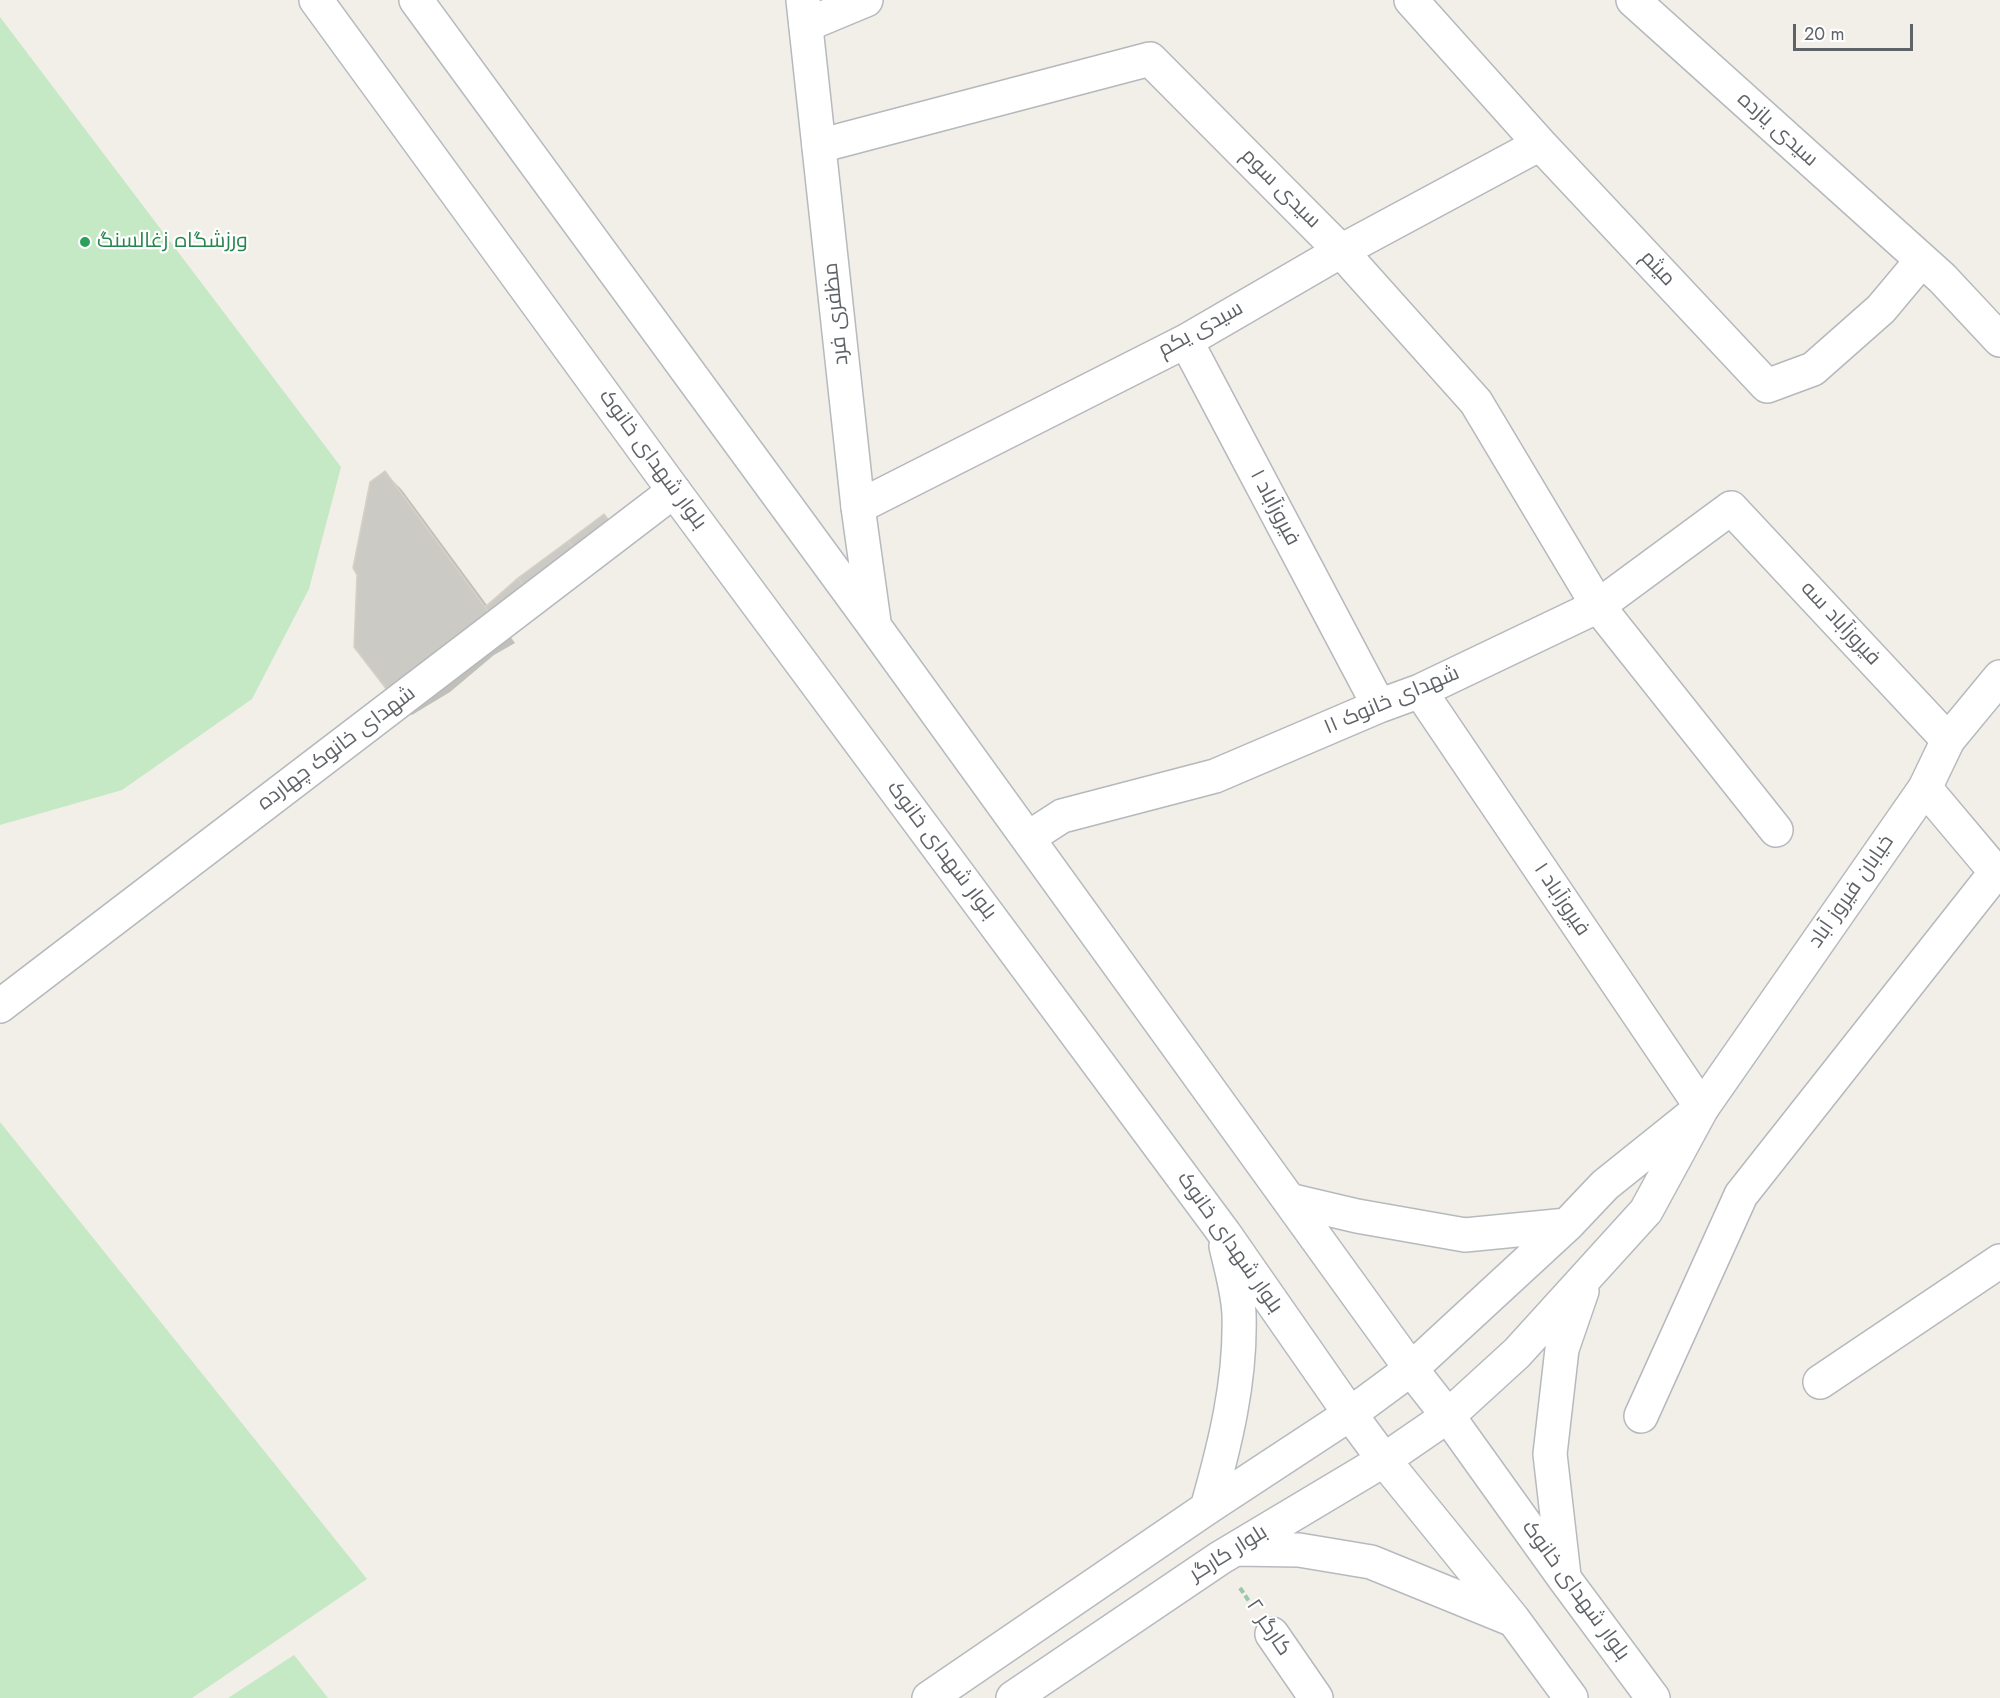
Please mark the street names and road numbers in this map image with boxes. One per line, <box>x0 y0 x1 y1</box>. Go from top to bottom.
street label: سیدی یازده <box>1732 87 1822 173</box>
street label: سیدی سوم <box>1235 144 1325 234</box>
street label: میثم <box>1634 246 1680 292</box>
street label: مظفری فرد <box>819 261 855 367</box>
street label: سیدی یکم <box>1154 296 1248 364</box>
street label: بلوار شهدای خانوک <box>593 385 711 535</box>
street label: فیروزآباد ۱ <box>1243 466 1305 550</box>
street label: فیروزآباد سه <box>1795 577 1885 671</box>
street label: شهدای خانوک ۱۱ <box>1321 661 1463 741</box>
street label: شهدای خانوک چهارده <box>253 681 421 817</box>
street label: بلوار شهدای خانوک <box>881 777 1001 925</box>
street label: خیابان فیروز آباد <box>1804 831 1900 953</box>
street label: فیروزآباد ۱ <box>1527 859 1595 941</box>
street label: بلوار شهدای خانوک <box>1171 1167 1287 1319</box>
street label: بلوار شهدای خانوک <box>1516 1516 1634 1666</box>
street label: بلوار کارگر <box>1185 1520 1273 1588</box>
street label: کارگر ۲ <box>1240 1595 1296 1661</box>

